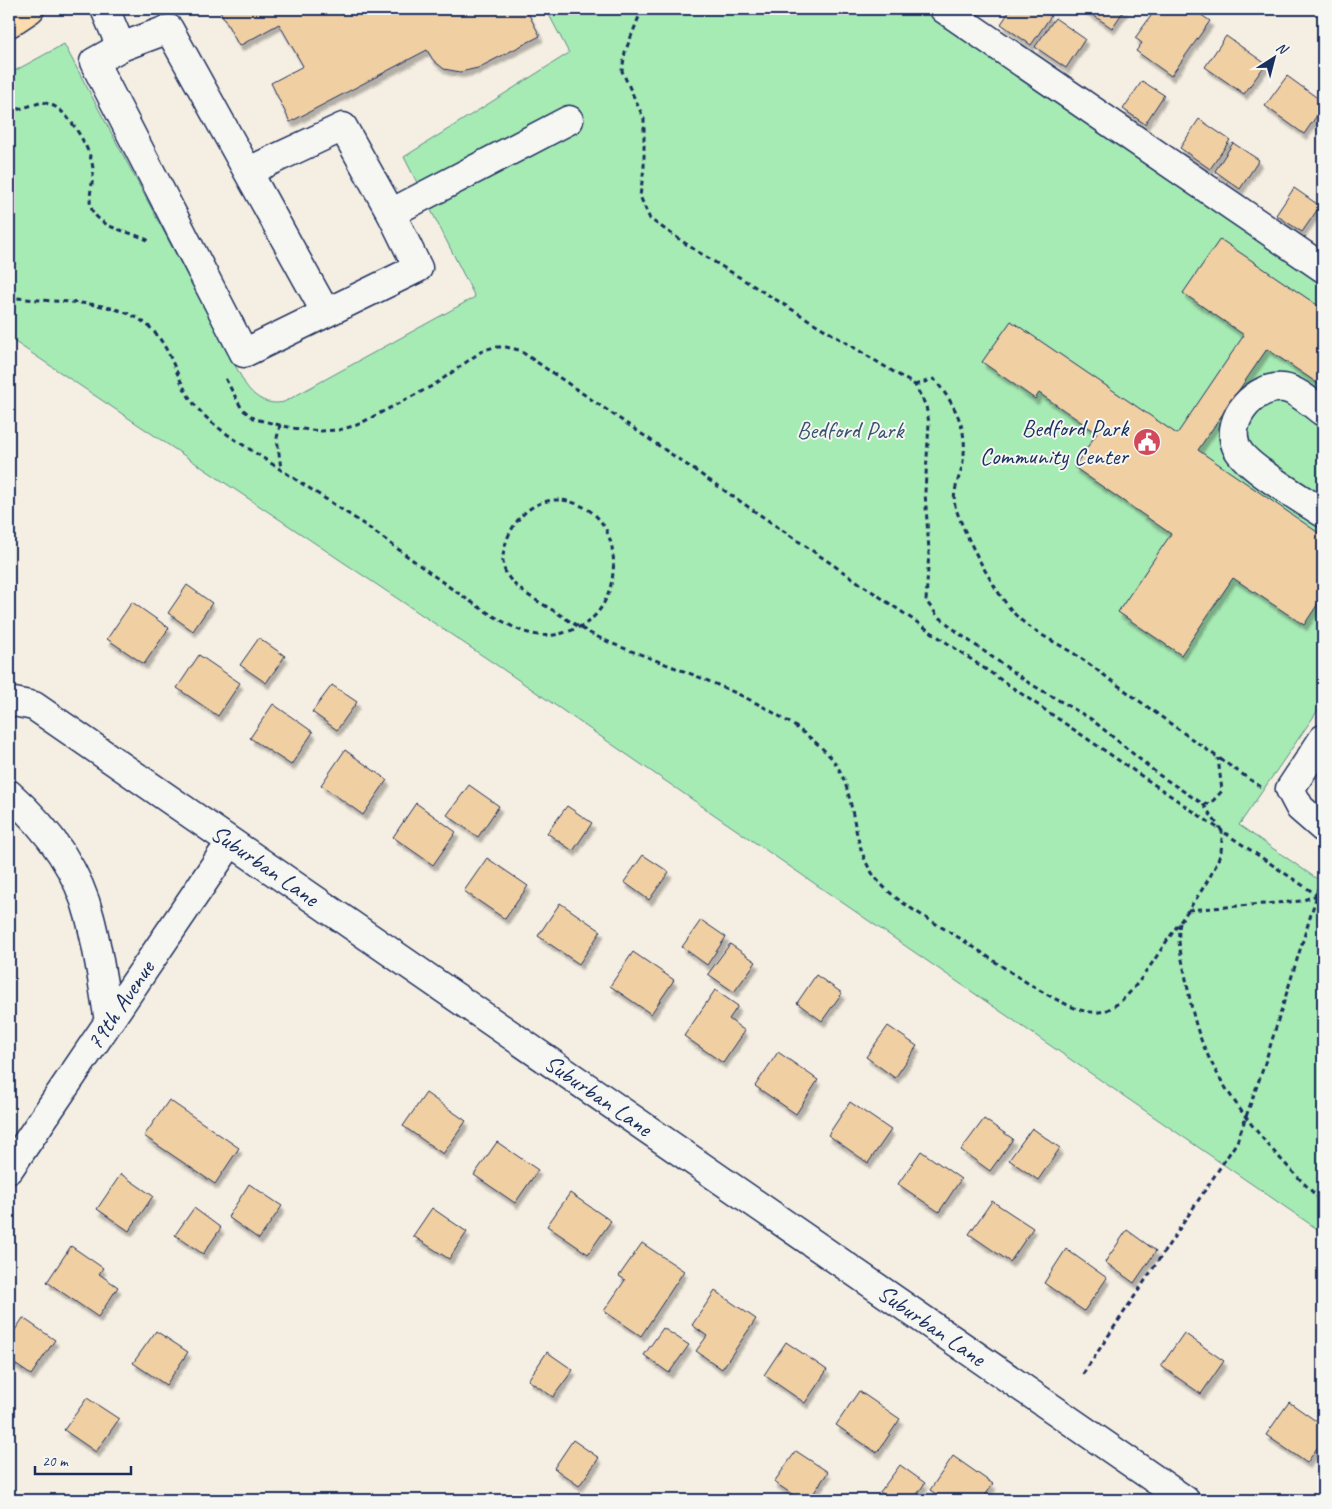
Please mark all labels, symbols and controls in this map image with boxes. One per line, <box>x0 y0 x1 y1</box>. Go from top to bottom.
north arrow <box>1250 32 1300 82</box>
text: N <box>1273 38 1292 59</box>
place label: Bedford Park Community Center <box>980 413 1130 471</box>
park label: Bedford Park <box>797 415 905 445</box>
public building icon: Bedford Park Community Center <box>1132 427 1162 457</box>
street label: Suburban Lane <box>205 818 326 914</box>
street label: 79th Avenue <box>79 953 162 1056</box>
street label: Suburban Lane <box>539 1048 660 1144</box>
street label: Suburban Lane <box>872 1278 993 1374</box>
scale bar <box>35 1444 131 1476</box>
text: 20 m <box>42 1452 69 1471</box>

